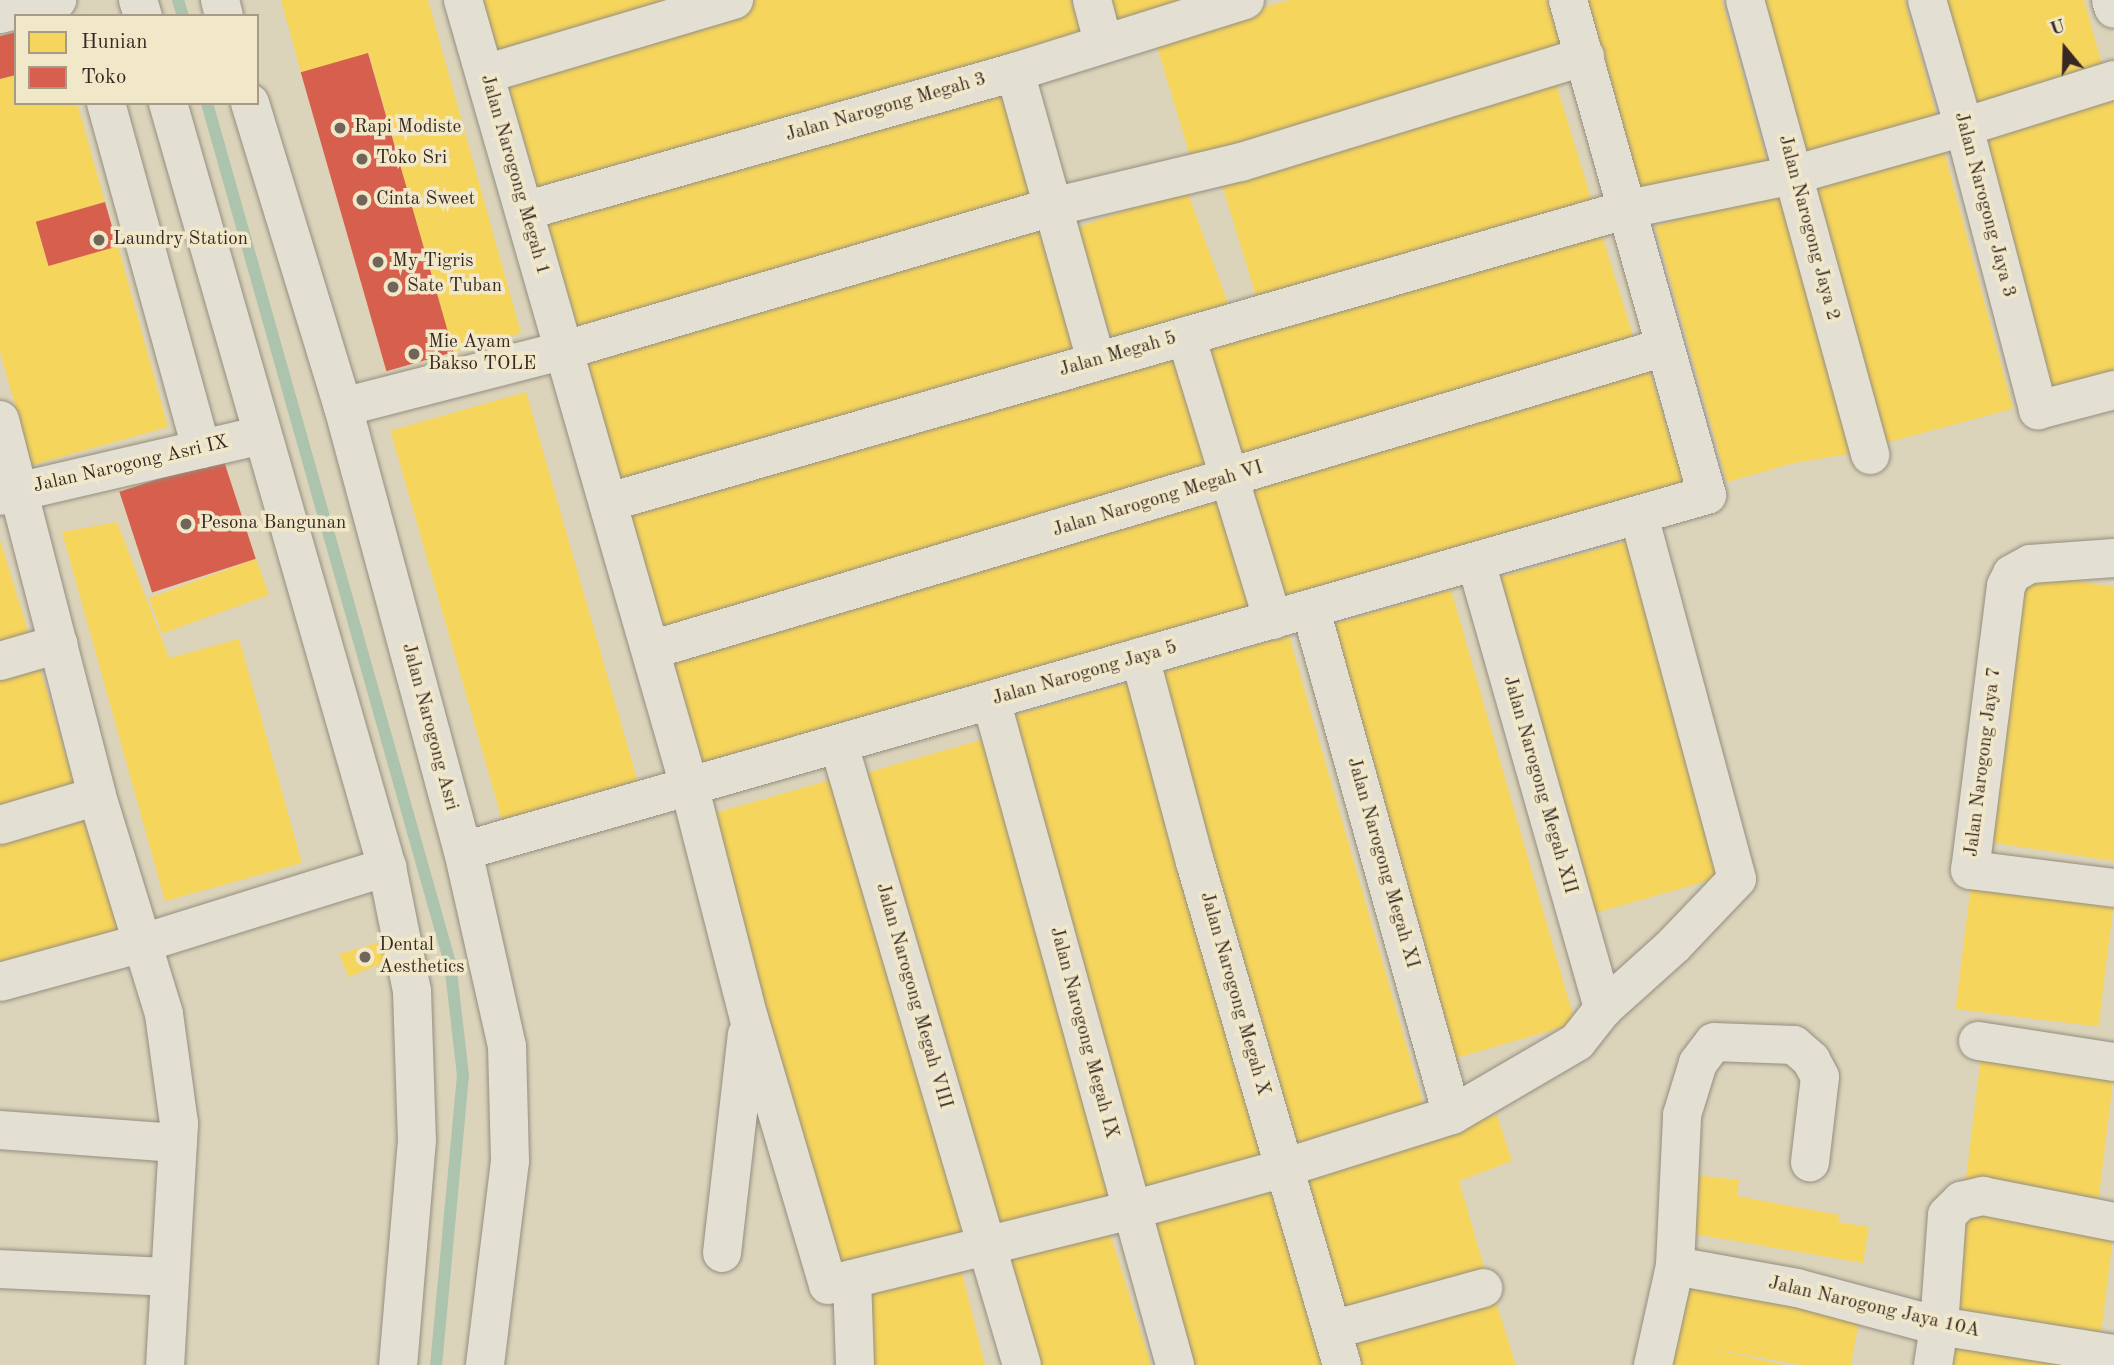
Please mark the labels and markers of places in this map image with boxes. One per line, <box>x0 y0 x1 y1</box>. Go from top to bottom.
place label: Rapi Modiste <box>354 117 461 139</box>
marker: Rapi Modiste <box>332 120 348 136</box>
place label: Toko Sri <box>376 148 447 170</box>
marker: Toko Sri <box>354 151 370 167</box>
place label: Cinta Sweet <box>376 189 475 211</box>
marker: Cinta Sweet <box>354 192 370 208</box>
place label: Laundry Station <box>113 229 248 251</box>
marker: Laundry Station <box>91 232 107 248</box>
place label: My Tigris <box>392 251 473 273</box>
marker: My Tigris <box>370 254 386 270</box>
place label: Sate Tuban <box>407 276 502 298</box>
marker: Sate Tuban <box>385 279 401 295</box>
place label: Mie Ayam Bakso TOLE <box>428 332 536 376</box>
marker: Mie Ayam Bakso TOLE <box>406 346 422 362</box>
place label: Pesona Bangunan <box>200 513 346 535</box>
marker: Pesona Bangunan <box>178 516 194 532</box>
place label: Dental Aesthetics <box>379 935 465 979</box>
marker: Dental Aesthetics <box>357 949 373 965</box>

